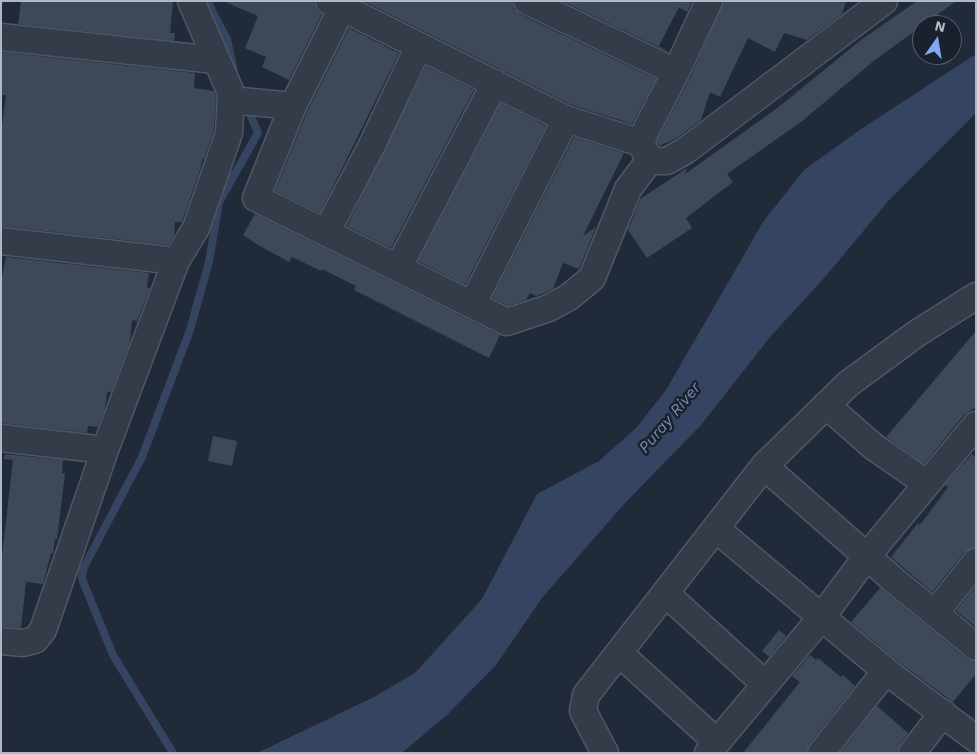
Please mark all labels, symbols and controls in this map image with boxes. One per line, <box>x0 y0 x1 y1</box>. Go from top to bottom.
north arrow <box>912 15 962 65</box>
text: N <box>933 17 947 35</box>
water label: Puray River <box>635 379 705 457</box>

